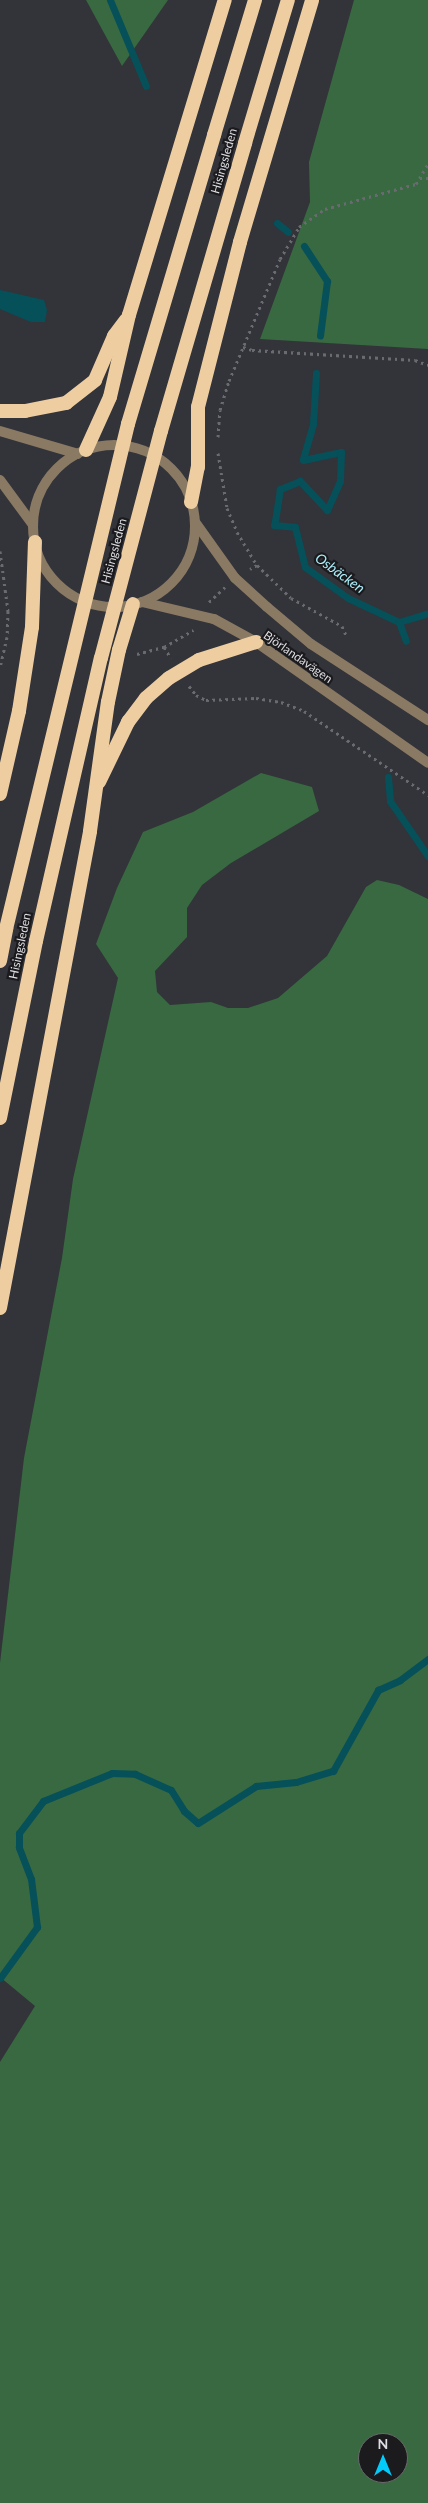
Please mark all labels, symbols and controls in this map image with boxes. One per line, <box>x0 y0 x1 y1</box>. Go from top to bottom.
street label: Hisingsleden <box>208 127 240 195</box>
street label: Hisingsleden <box>98 517 130 585</box>
water label: Osbäcken <box>312 549 368 597</box>
street label: Björlandavägen <box>261 628 335 686</box>
street label: Hisingsleden <box>6 912 34 980</box>
north arrow <box>358 2433 408 2483</box>
text: N <box>378 2435 388 2452</box>

